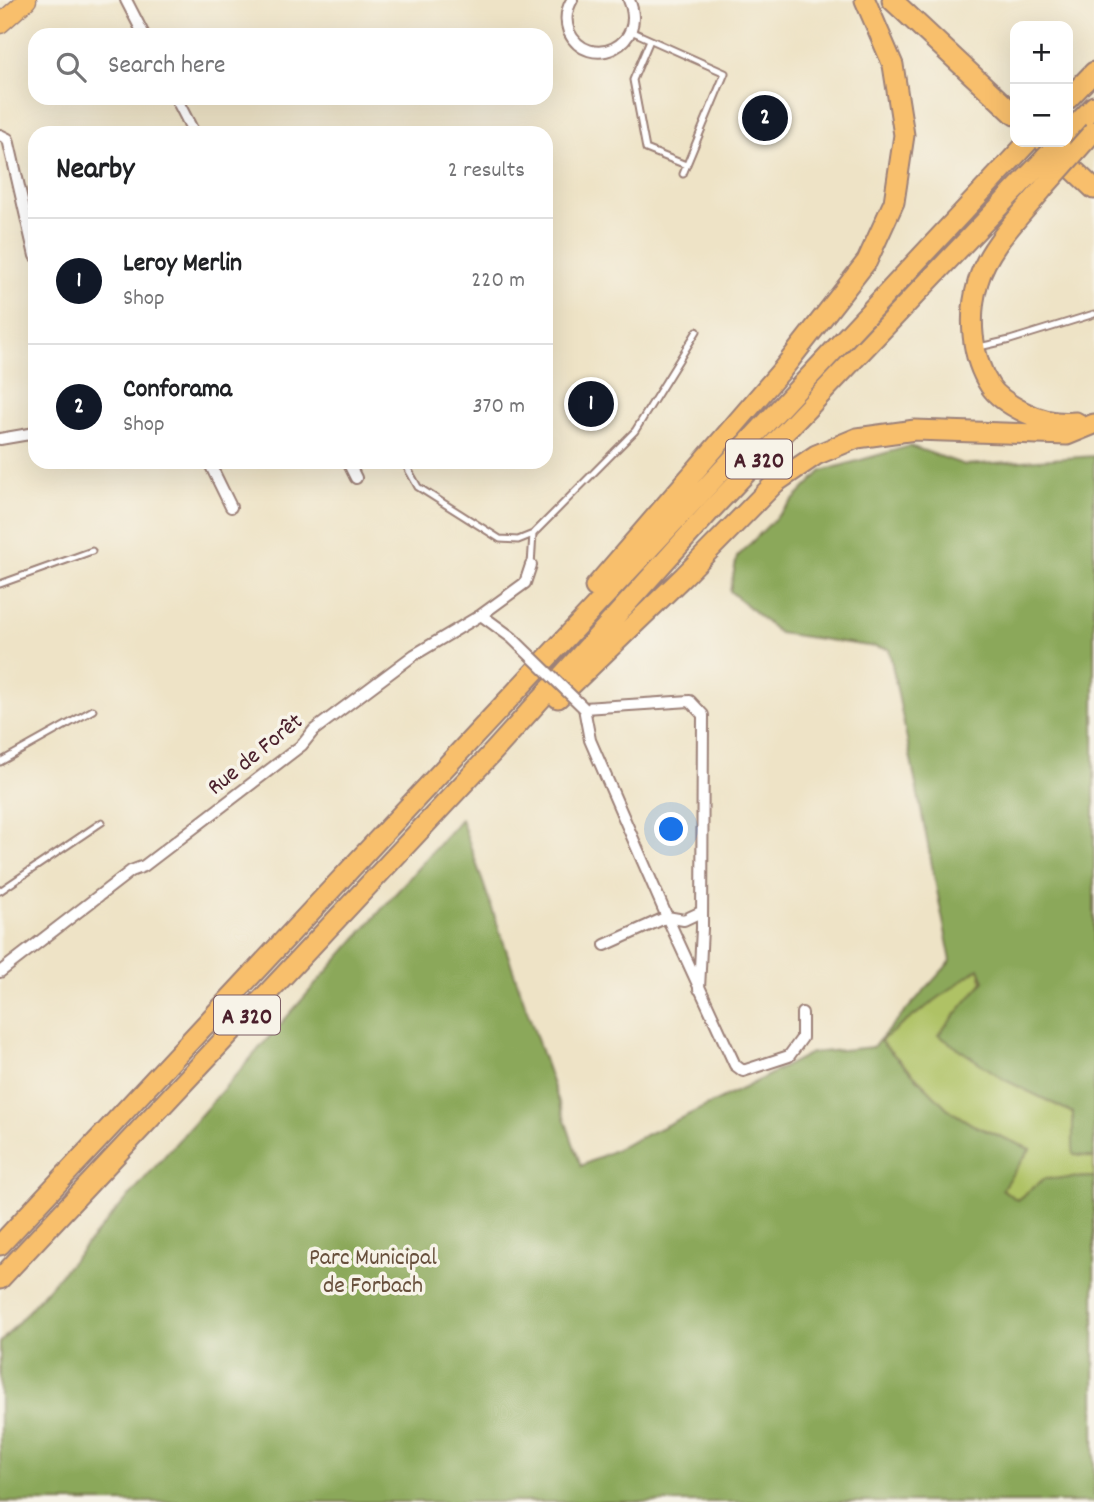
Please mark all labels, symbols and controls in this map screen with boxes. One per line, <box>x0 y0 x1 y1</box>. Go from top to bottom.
map controls <box>1010 21 1073 147</box>
button: + <box>1010 21 1073 84</box>
search box <box>28 28 553 105</box>
icon: search <box>52 48 90 86</box>
text: Search here <box>108 48 226 85</box>
button: − <box>1010 84 1073 147</box>
pin: 2 <box>742 92 788 144</box>
text: Nearby <box>56 150 134 193</box>
text: 2 results <box>448 155 525 188</box>
text: Leroy Merlin <box>123 246 242 283</box>
text: 1 <box>76 265 82 298</box>
text: 220 m <box>471 265 525 298</box>
text: Shop <box>123 283 165 316</box>
text: Conforama <box>123 372 232 409</box>
pin: 1 <box>568 378 614 430</box>
text: 2 <box>74 391 84 424</box>
text: 370 m <box>472 391 525 424</box>
text: Shop <box>123 409 165 442</box>
road number: A 320 <box>726 440 792 478</box>
street label: Rue de Forêt <box>201 706 311 805</box>
your location <box>654 812 688 846</box>
road number: A 320 <box>214 996 280 1034</box>
park label: Parc Municipal de Forbach <box>309 1242 437 1304</box>

